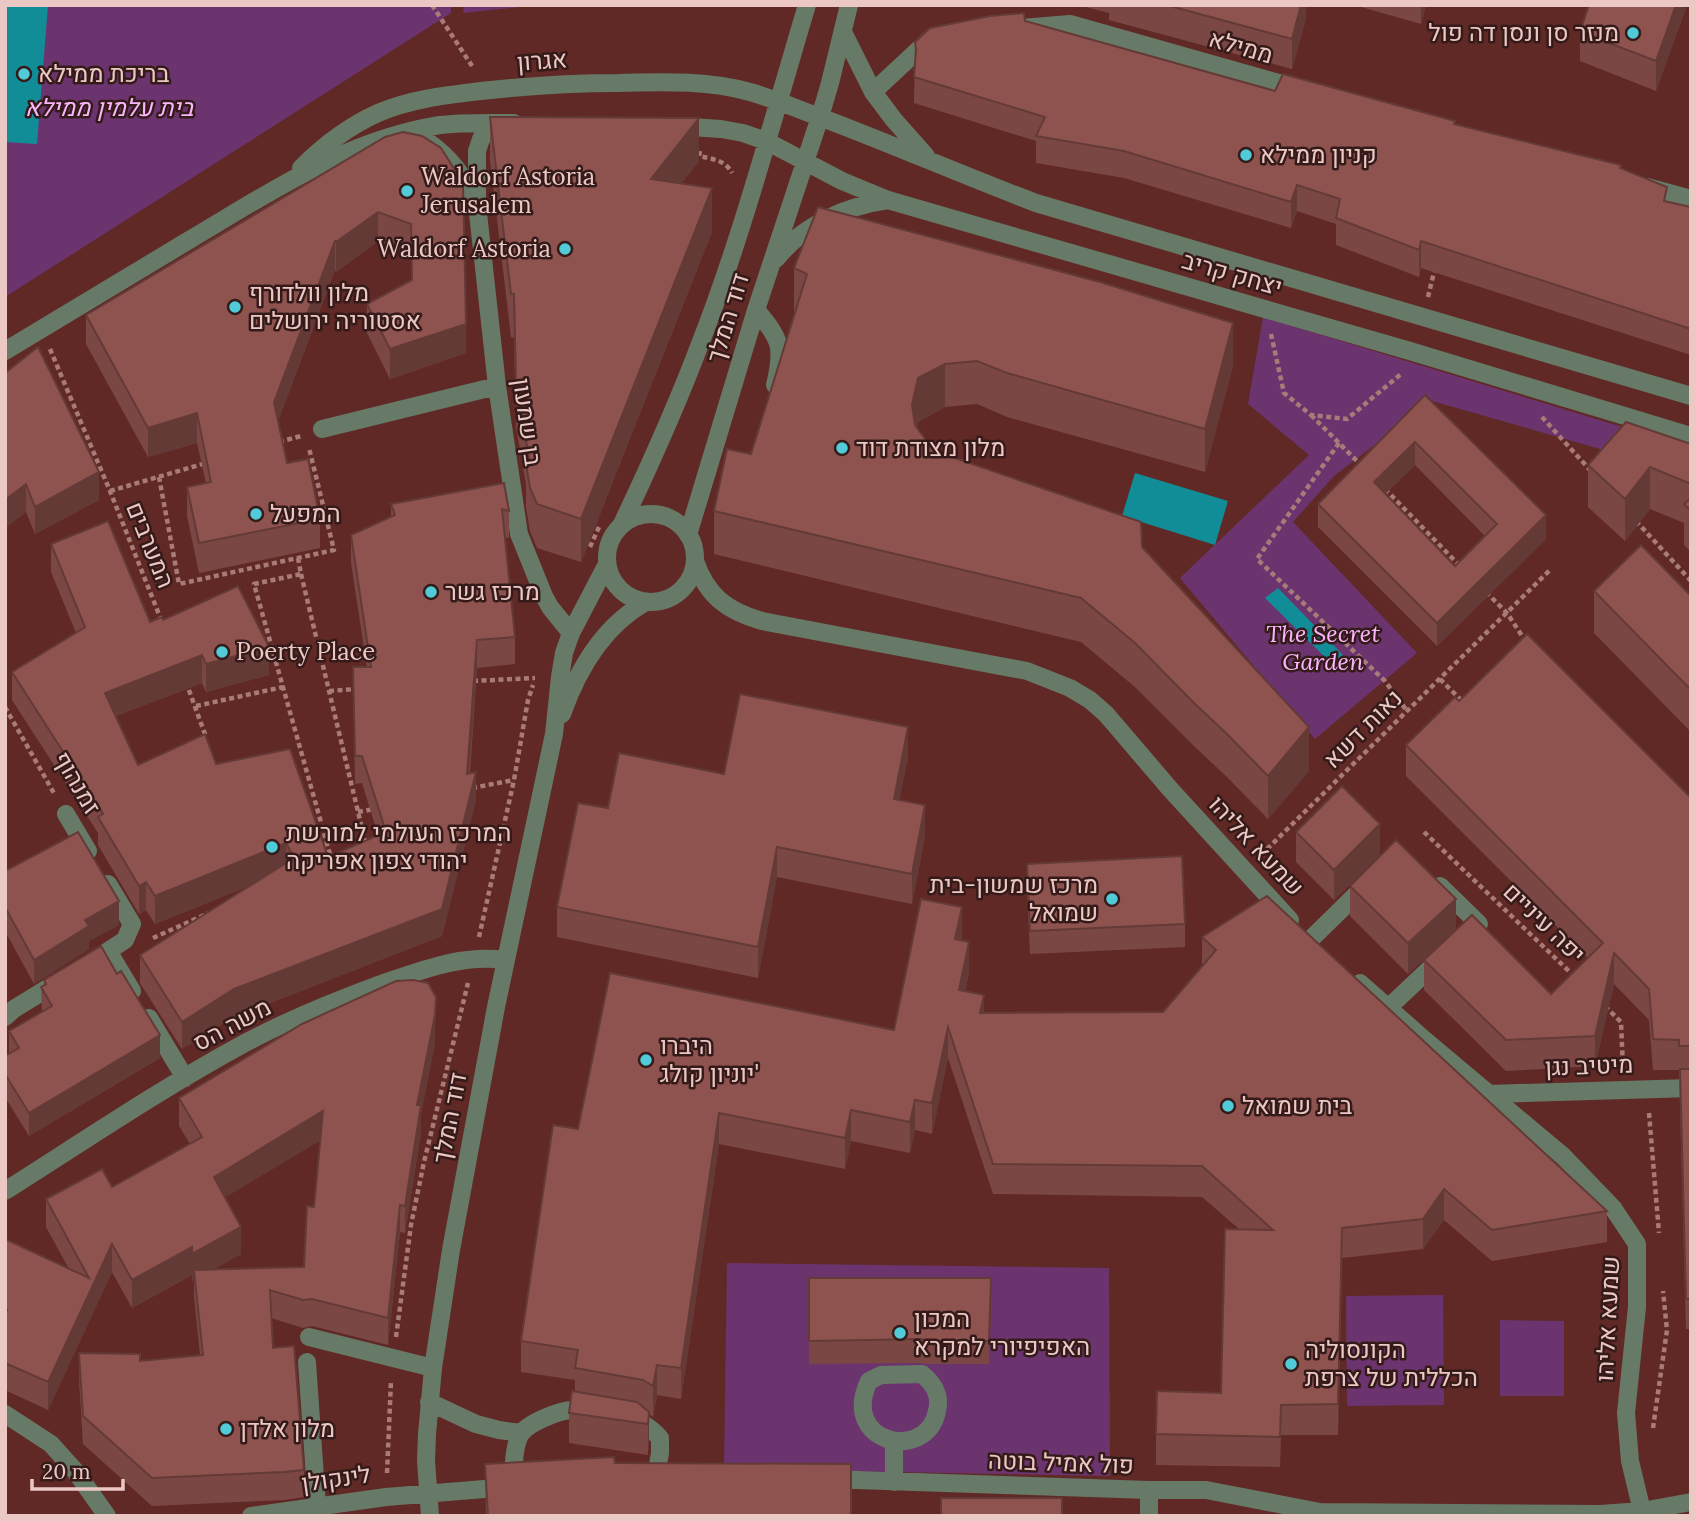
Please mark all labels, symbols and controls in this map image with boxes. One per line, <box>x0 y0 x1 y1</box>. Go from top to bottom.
place label: מנזר סן ונסן דה פול <box>1428 17 1619 48</box>
street label: ממילא <box>1205 23 1277 70</box>
marker: מנזר סן ונסן דה פול <box>1625 25 1641 41</box>
street label: אגרון <box>516 43 568 78</box>
place label: בריכת ממילא <box>38 58 170 89</box>
marker: בריכת ממילא <box>16 66 32 82</box>
park label: בית עלמין ממילא <box>25 92 195 123</box>
place label: קניון ממילא <box>1260 139 1377 170</box>
marker: קניון ממילא <box>1238 147 1254 163</box>
place label: Waldorf Astoria Jerusalem <box>420 161 595 220</box>
marker: Waldorf Astoria Jerusalem <box>399 183 415 199</box>
place label: Waldorf Astoria <box>377 233 551 264</box>
marker: Waldorf Astoria <box>557 241 573 257</box>
street label: יצחק קריב <box>1178 244 1286 303</box>
street label: דוד המלך <box>699 269 756 366</box>
place label: מלון וולדורף אסטוריה ירושלים <box>249 277 421 336</box>
marker: מלון וולדורף אסטוריה ירושלים <box>227 299 243 315</box>
street label: בן שמעון <box>506 376 549 468</box>
place label: מלון מצודת דוד <box>856 432 1005 463</box>
marker: מלון מצודת דוד <box>834 440 850 456</box>
street label: המערבים <box>119 497 182 592</box>
place label: המפעל <box>270 498 341 529</box>
marker: המפעל <box>248 506 264 522</box>
place label: מרכז גשר <box>445 576 540 607</box>
marker: מרכז גשר <box>423 584 439 600</box>
park label: The Secret Garden <box>1266 618 1380 677</box>
place label: Poerty Place <box>236 636 375 667</box>
marker: Poerty Place <box>214 644 230 660</box>
street label: נאות דשא <box>1317 683 1409 775</box>
street label: זמנהוף <box>47 746 108 820</box>
street label: שמעא אליהו <box>1202 789 1311 902</box>
place label: המרכז העולמי למורשת יהודי צפון אפריקה <box>286 817 511 876</box>
marker: המרכז העולמי למורשת יהודי צפון אפריקה <box>264 839 280 855</box>
place label: מרכז שמשון-בית שמואל <box>929 869 1098 928</box>
street label: יפה עיניים <box>1497 876 1592 969</box>
marker: מרכז שמשון-בית שמואל <box>1104 891 1120 907</box>
street label: משה הס <box>187 991 276 1058</box>
place label: היברו יוניון קולג' <box>660 1030 759 1089</box>
street label: מיטיב נגן <box>1544 1048 1634 1083</box>
marker: היברו יוניון קולג' <box>638 1052 654 1068</box>
street label: דוד המלך <box>426 1070 473 1166</box>
place label: בית שמואל <box>1242 1090 1353 1121</box>
marker: בית שמואל <box>1220 1098 1236 1114</box>
street label: שמעא אליהו <box>1589 1255 1626 1383</box>
place label: המכון האפיפיורי למקרא <box>914 1303 1090 1362</box>
marker: המכון האפיפיורי למקרא <box>892 1325 908 1341</box>
place label: הקונסוליה הכללית של צרפת <box>1305 1334 1478 1393</box>
marker: הקונסוליה הכללית של צרפת <box>1283 1356 1299 1372</box>
place label: מלון אלדן <box>240 1413 335 1444</box>
marker: מלון אלדן <box>218 1421 234 1437</box>
street label: פול אמיל בוטה <box>988 1444 1134 1481</box>
scale bar <box>32 1448 122 1492</box>
text: 20 m <box>42 1458 91 1485</box>
street label: לינקולן <box>299 1458 372 1499</box>

